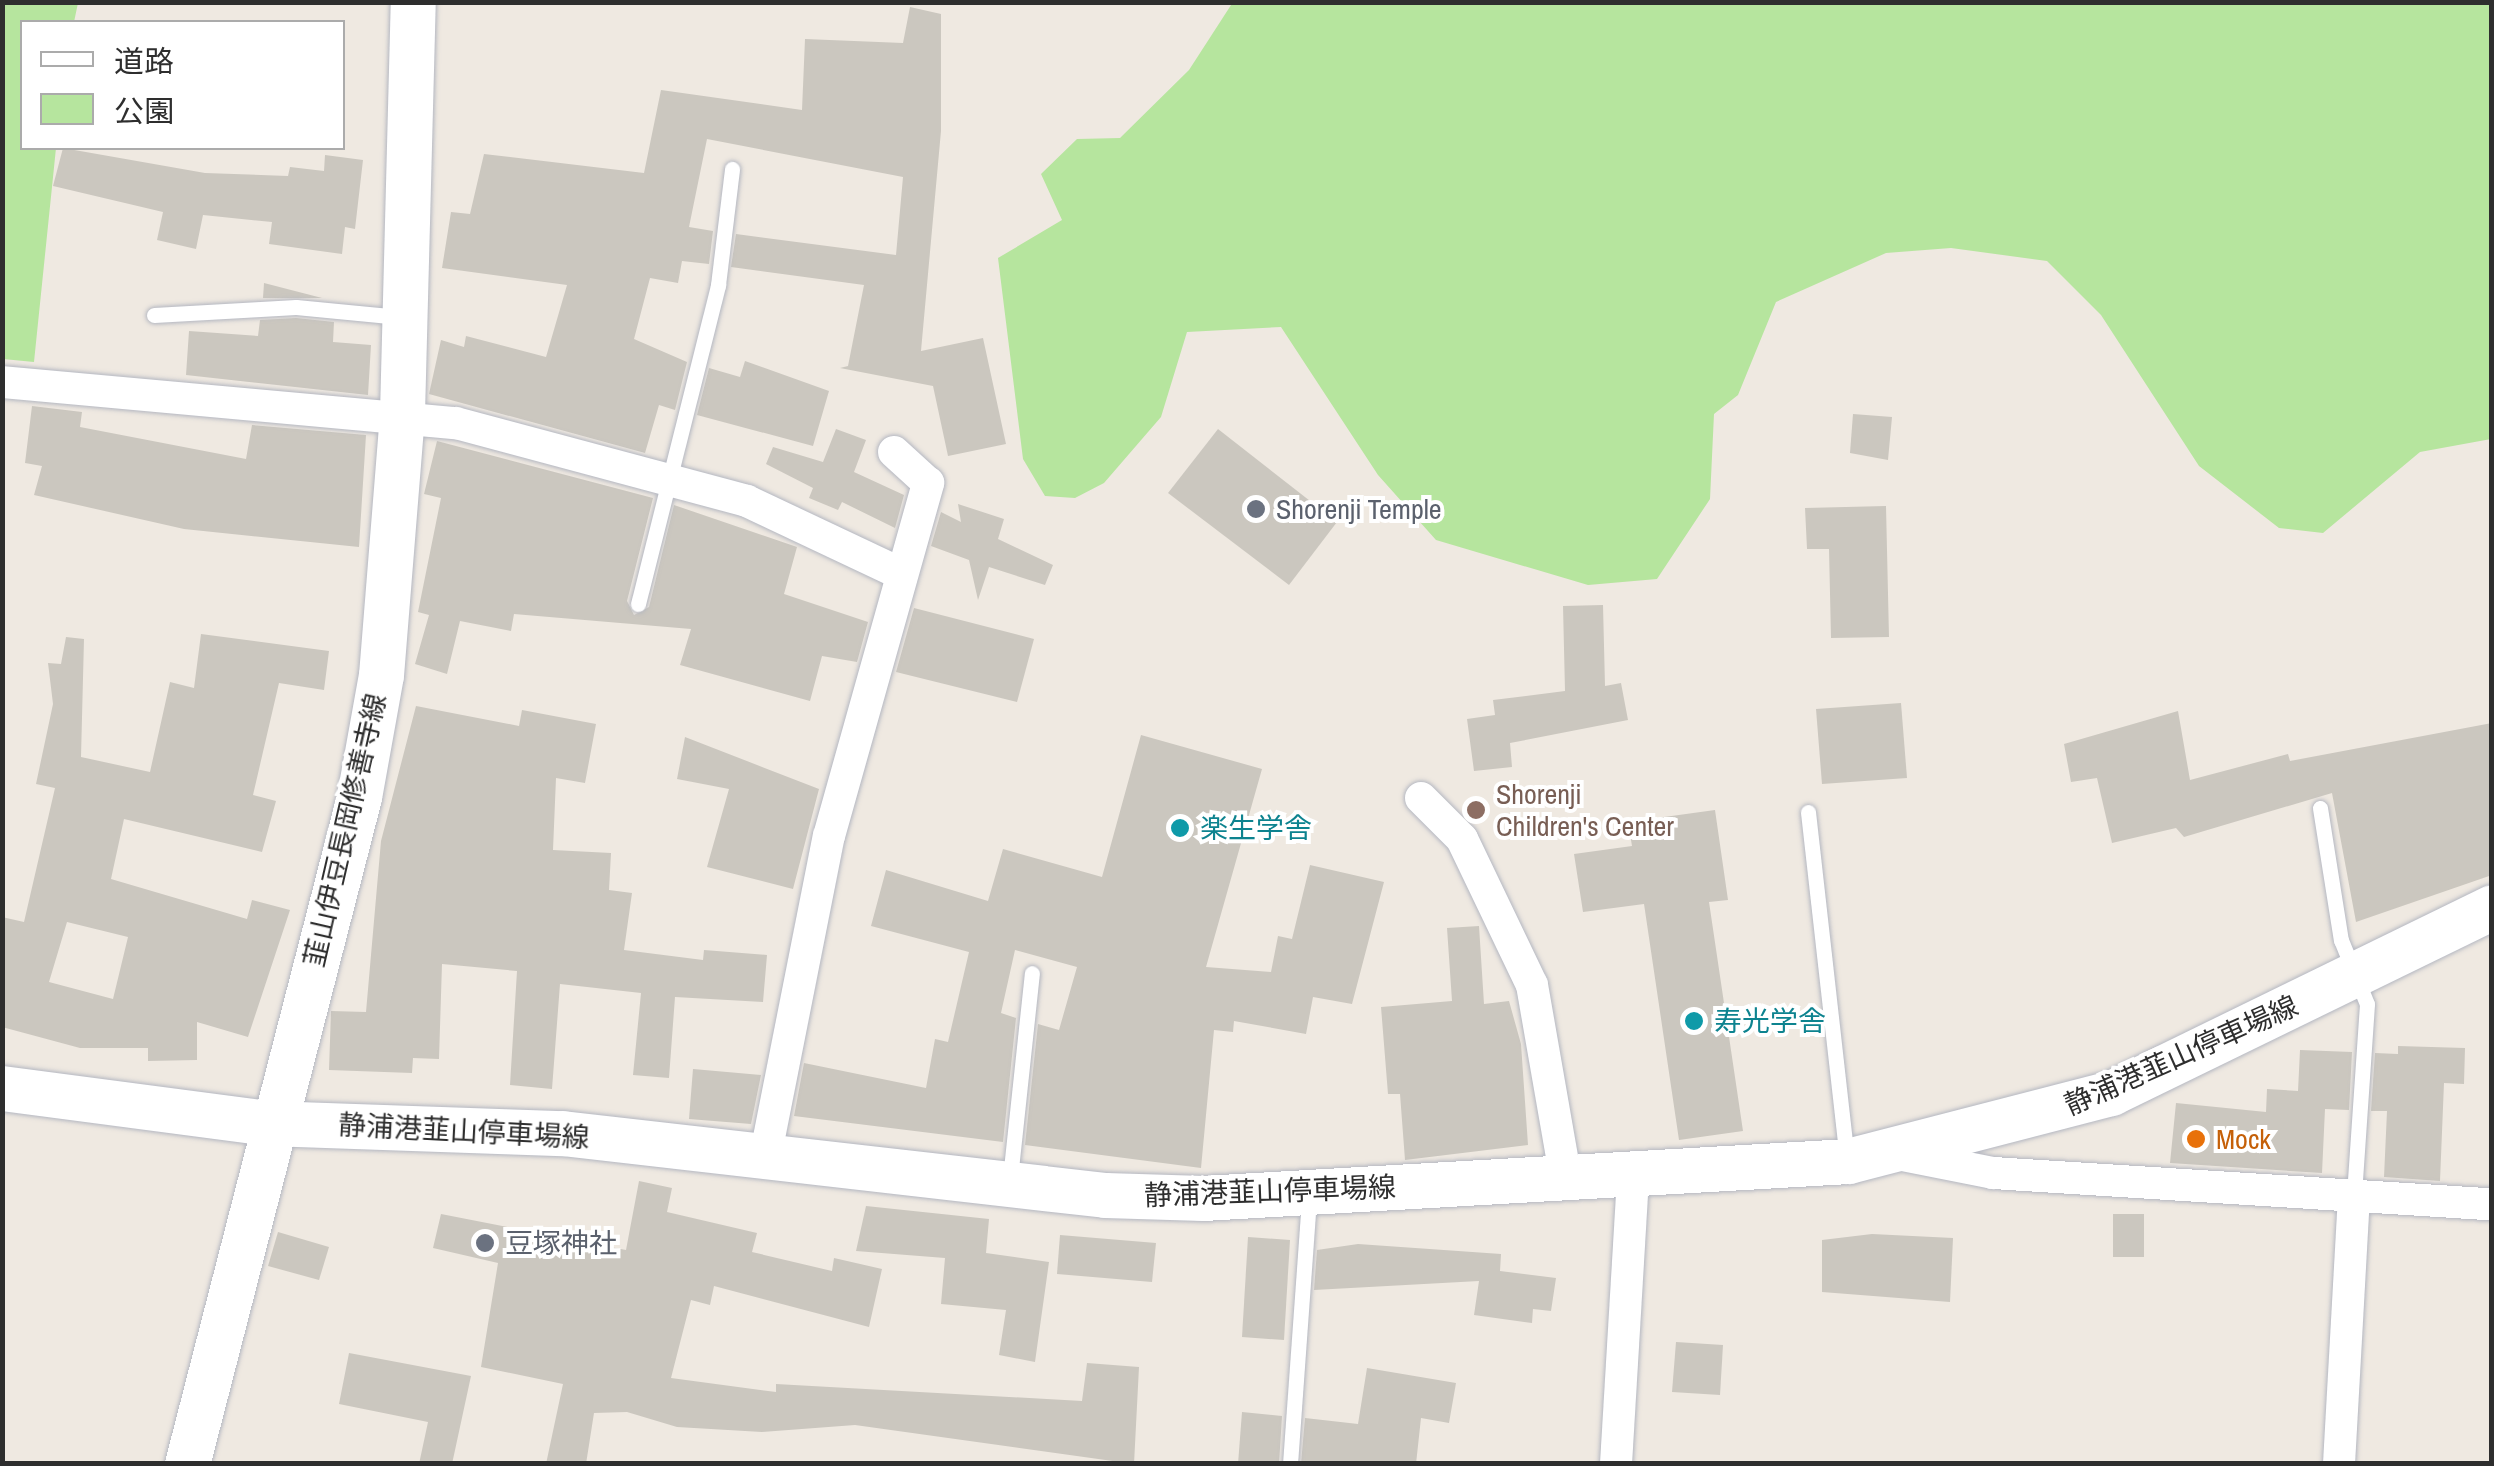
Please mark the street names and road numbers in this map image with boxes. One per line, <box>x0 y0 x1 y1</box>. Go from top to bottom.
street label: 韮山伊豆長岡修善寺線 <box>297 690 393 970</box>
street label: 静浦港韮山停車場線 <box>2059 988 2303 1122</box>
street label: 静浦港韮山停車場線 <box>337 1108 591 1154</box>
street label: 静浦港韮山停車場線 <box>1143 1170 1397 1212</box>

